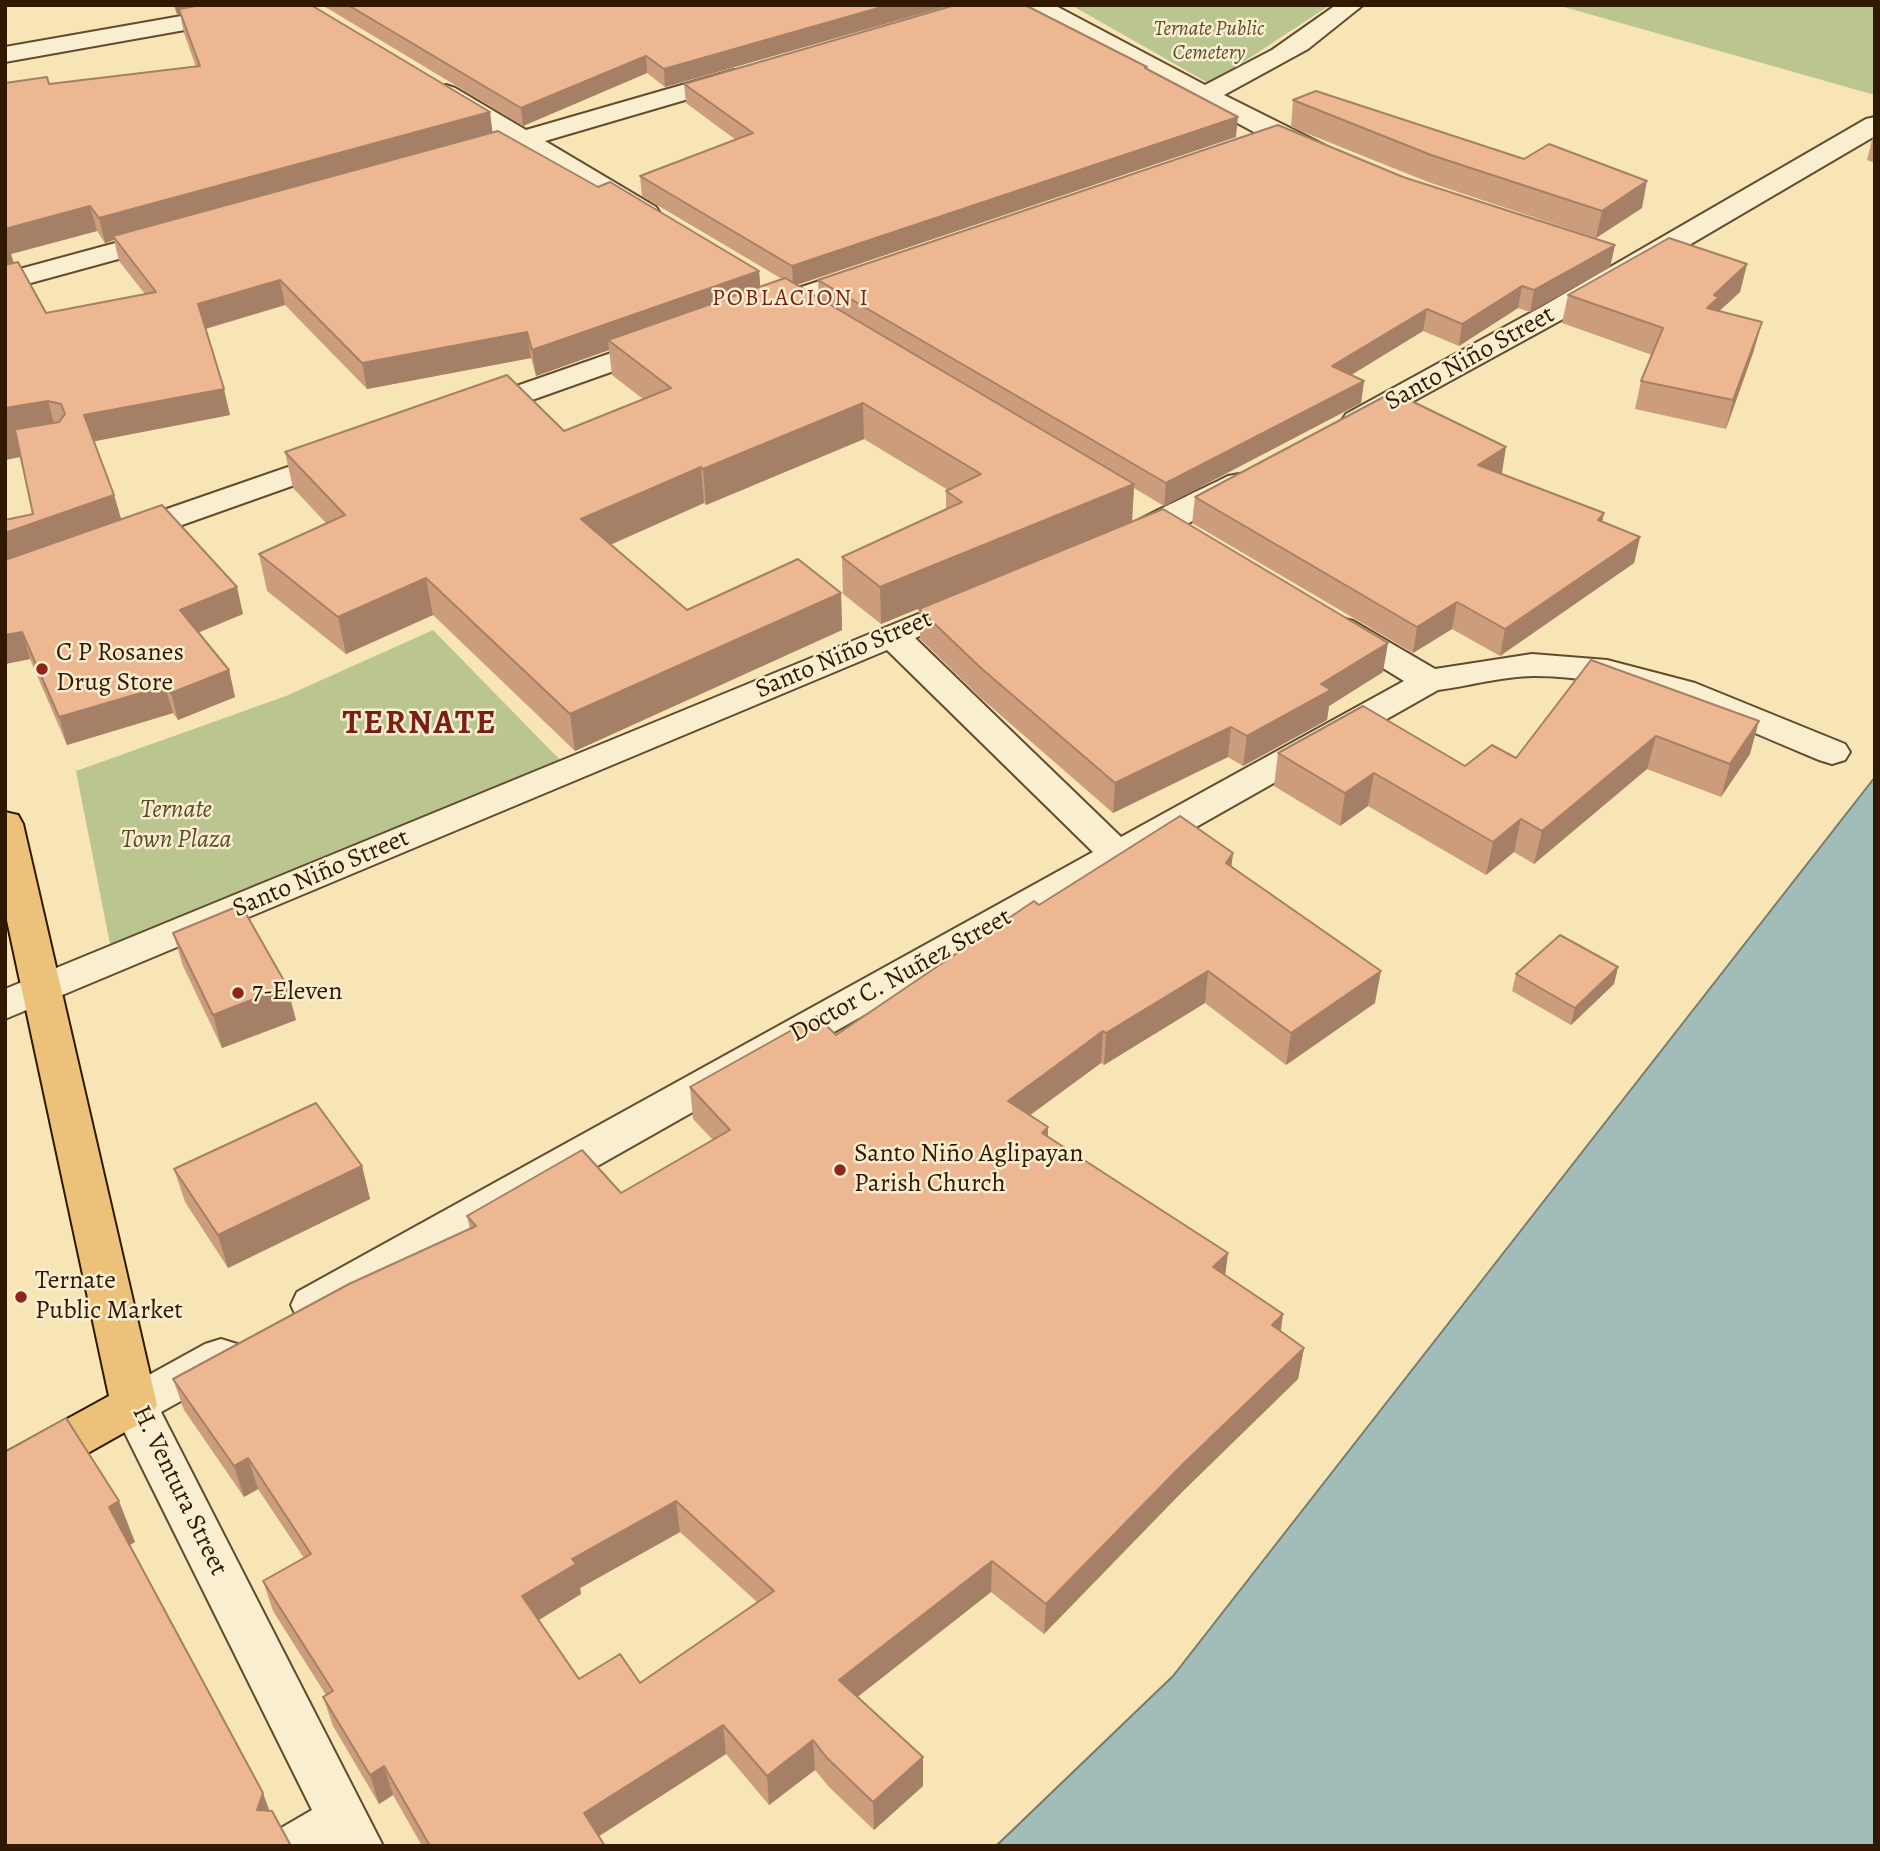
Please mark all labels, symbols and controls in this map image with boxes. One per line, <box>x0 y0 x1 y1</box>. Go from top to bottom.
park label: Ternate Public Cemetery <box>1154 17 1264 67</box>
district label: POBLACION I <box>713 285 869 313</box>
street label: Santo Niño Street <box>1380 300 1560 418</box>
street label: Santo Niño Street <box>751 604 937 706</box>
place label: C P Rosanes Drug Store <box>56 638 184 700</box>
marker: C P Rosanes Drug Store <box>34 661 50 677</box>
district label: TERNATE <box>343 705 497 745</box>
park label: Ternate Town Plaza <box>121 795 231 856</box>
street label: Santo Niño Street <box>228 823 414 925</box>
street label: Doctor C. Nuñez Street <box>785 902 1017 1050</box>
place label: 7-Eleven <box>252 977 342 1009</box>
marker: 7-Eleven <box>230 985 246 1001</box>
place label: Santo Niño Aglipayan Parish Church <box>854 1139 1084 1200</box>
marker: Santo Niño Aglipayan Parish Church <box>832 1162 848 1178</box>
place label: Ternate Public Market <box>35 1266 183 1328</box>
marker: Ternate Public Market <box>13 1289 29 1305</box>
street label: H. Ventura Street <box>124 1401 234 1581</box>

